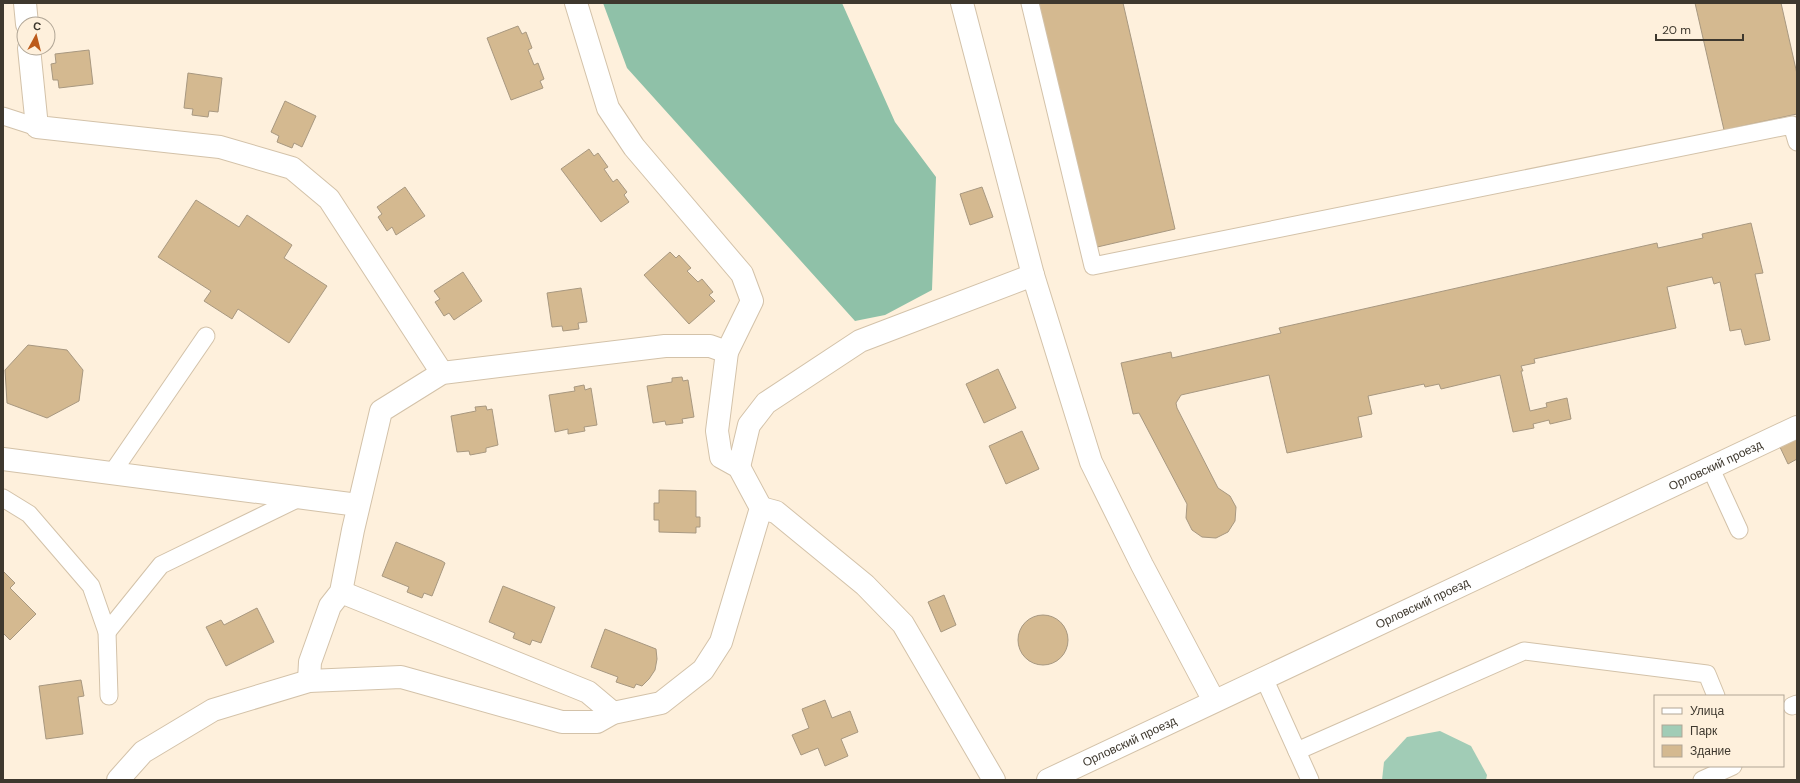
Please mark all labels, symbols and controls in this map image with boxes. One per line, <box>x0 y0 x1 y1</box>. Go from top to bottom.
north arrow <box>16 16 56 56</box>
scale bar <box>1656 16 1743 42</box>
text: С <box>32 19 42 34</box>
text: 20 m <box>1662 22 1691 38</box>
street label: Орловский проезд <box>1666 436 1765 494</box>
street label: Орловский проезд <box>1373 575 1472 633</box>
legend <box>1654 695 1784 767</box>
text: Улица <box>1690 703 1724 719</box>
street label: Орловский проезд <box>1080 713 1179 771</box>
text: Парк <box>1690 723 1718 739</box>
text: Здание <box>1690 743 1731 759</box>

